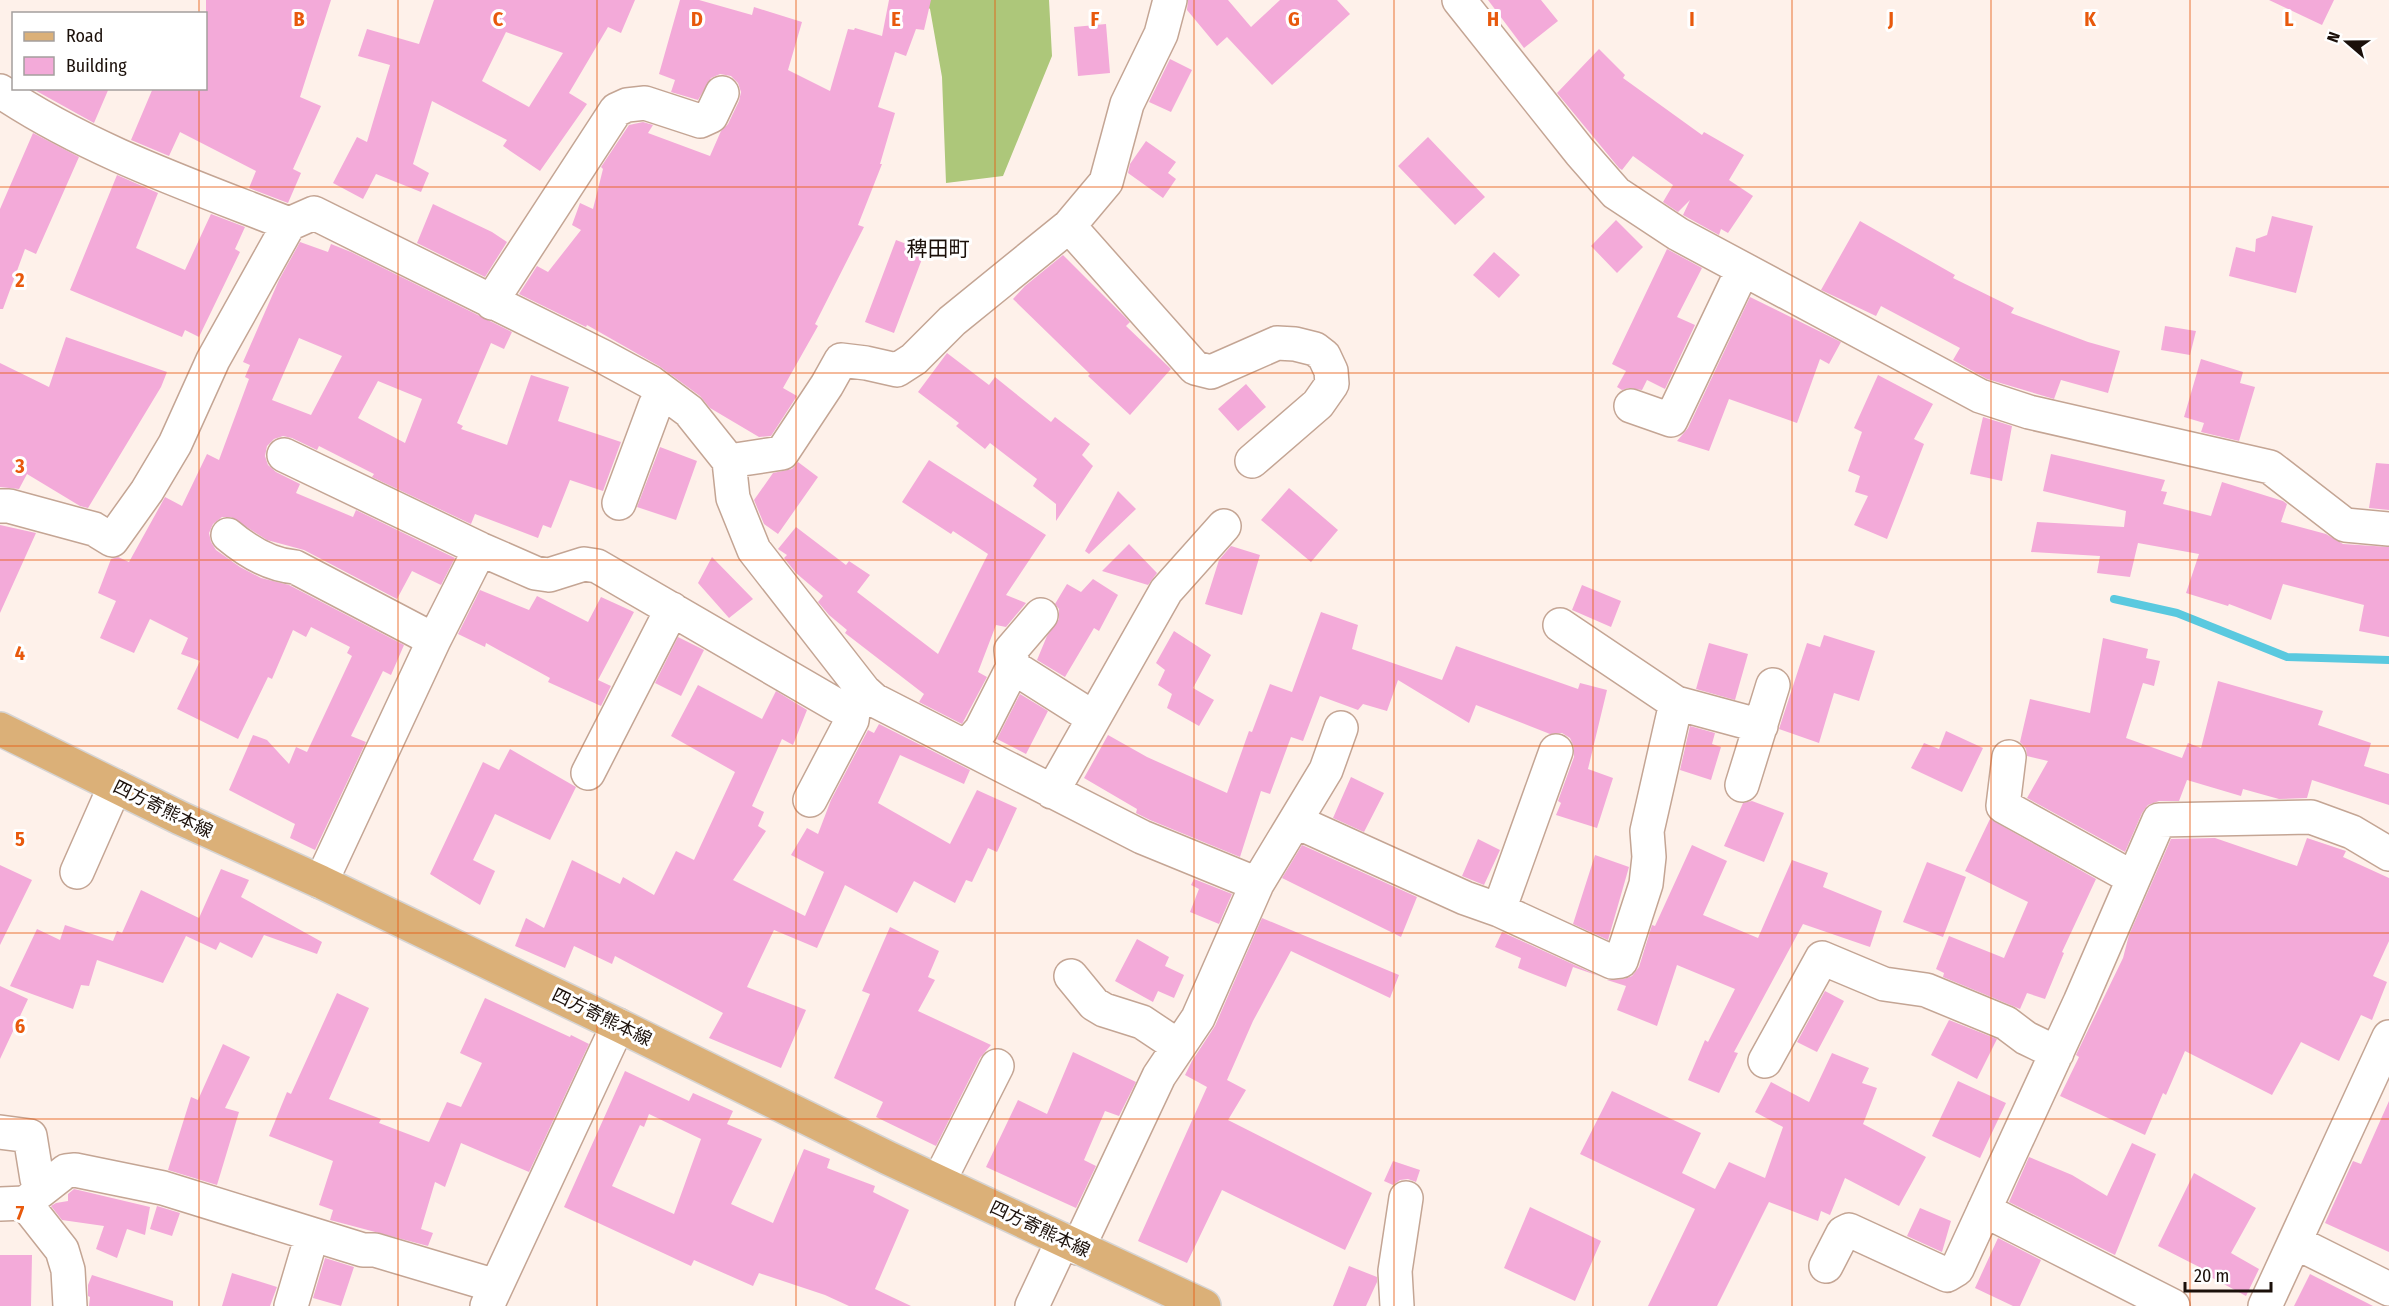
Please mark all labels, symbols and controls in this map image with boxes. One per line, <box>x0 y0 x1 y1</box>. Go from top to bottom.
text: B <box>293 7 305 31</box>
text: C <box>493 7 504 31</box>
text: D <box>691 7 703 31</box>
text: E <box>891 7 901 31</box>
text: F <box>1091 7 1100 31</box>
text: G <box>1288 7 1300 31</box>
text: H <box>1487 7 1499 31</box>
text: I <box>1689 7 1695 31</box>
text: J <box>1887 7 1894 31</box>
text: K <box>2084 7 2096 31</box>
text: L <box>2284 7 2294 31</box>
legend <box>12 12 207 90</box>
north arrow <box>2317 12 2377 72</box>
text: Road <box>66 25 103 47</box>
text: N <box>2323 29 2344 45</box>
text: Building <box>66 55 127 77</box>
district label: 稗田町 <box>907 236 970 262</box>
text: 2 <box>14 268 25 292</box>
text: 3 <box>14 454 25 478</box>
text: 4 <box>15 641 25 665</box>
street label: 四方寄熊本線 <box>110 775 216 843</box>
text: 5 <box>15 827 25 851</box>
street label: 四方寄熊本線 <box>549 983 655 1051</box>
text: 6 <box>15 1014 25 1038</box>
street label: 四方寄熊本線 <box>986 1196 1094 1262</box>
text: 7 <box>16 1201 25 1225</box>
scale bar <box>2185 1255 2270 1293</box>
text: 20 m <box>2194 1265 2229 1287</box>

